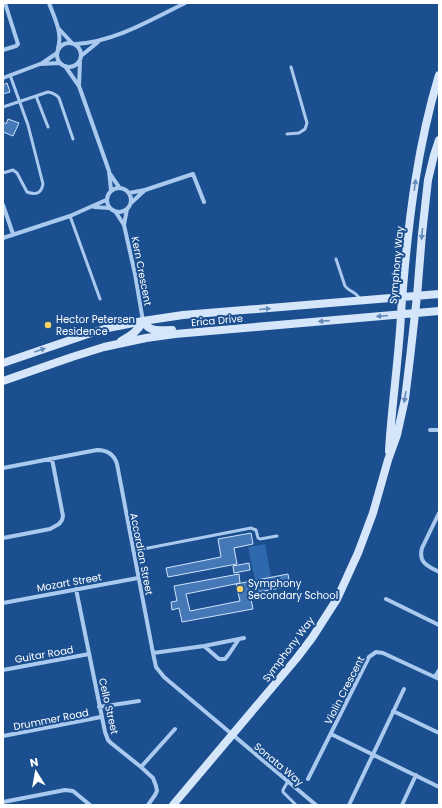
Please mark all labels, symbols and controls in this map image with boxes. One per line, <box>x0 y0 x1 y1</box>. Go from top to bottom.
one-way arrow <box>412 178 418 191</box>
street label: Symphony Way <box>386 225 407 305</box>
one-way arrow <box>418 228 425 241</box>
street label: Kern Crescent <box>127 235 156 307</box>
one-way arrow <box>259 305 271 312</box>
street label: Erica Drive <box>191 311 244 330</box>
place label: Hector Petersen Residence <box>56 312 135 339</box>
one-way arrow <box>376 313 388 319</box>
one-way arrow <box>317 318 330 324</box>
marker: Hector Petersen Residence <box>43 320 53 330</box>
one-way arrow <box>34 347 46 353</box>
one-way arrow <box>402 391 408 403</box>
street label: Accordian Street <box>126 512 157 597</box>
street label: Mozart Street <box>35 569 103 596</box>
place label: Symphony Secondary School <box>248 576 338 603</box>
marker: Symphony Secondary School <box>235 584 245 594</box>
street label: Symphony Way <box>259 613 318 685</box>
street label: Guitar Road <box>14 642 75 667</box>
street label: Violin Crescent <box>321 653 368 727</box>
street label: Cello Street <box>95 677 122 736</box>
street label: Drummer Road <box>12 705 90 734</box>
street label: Sonata Way <box>251 739 307 790</box>
north arrow <box>16 752 56 792</box>
text: N <box>29 754 40 771</box>

